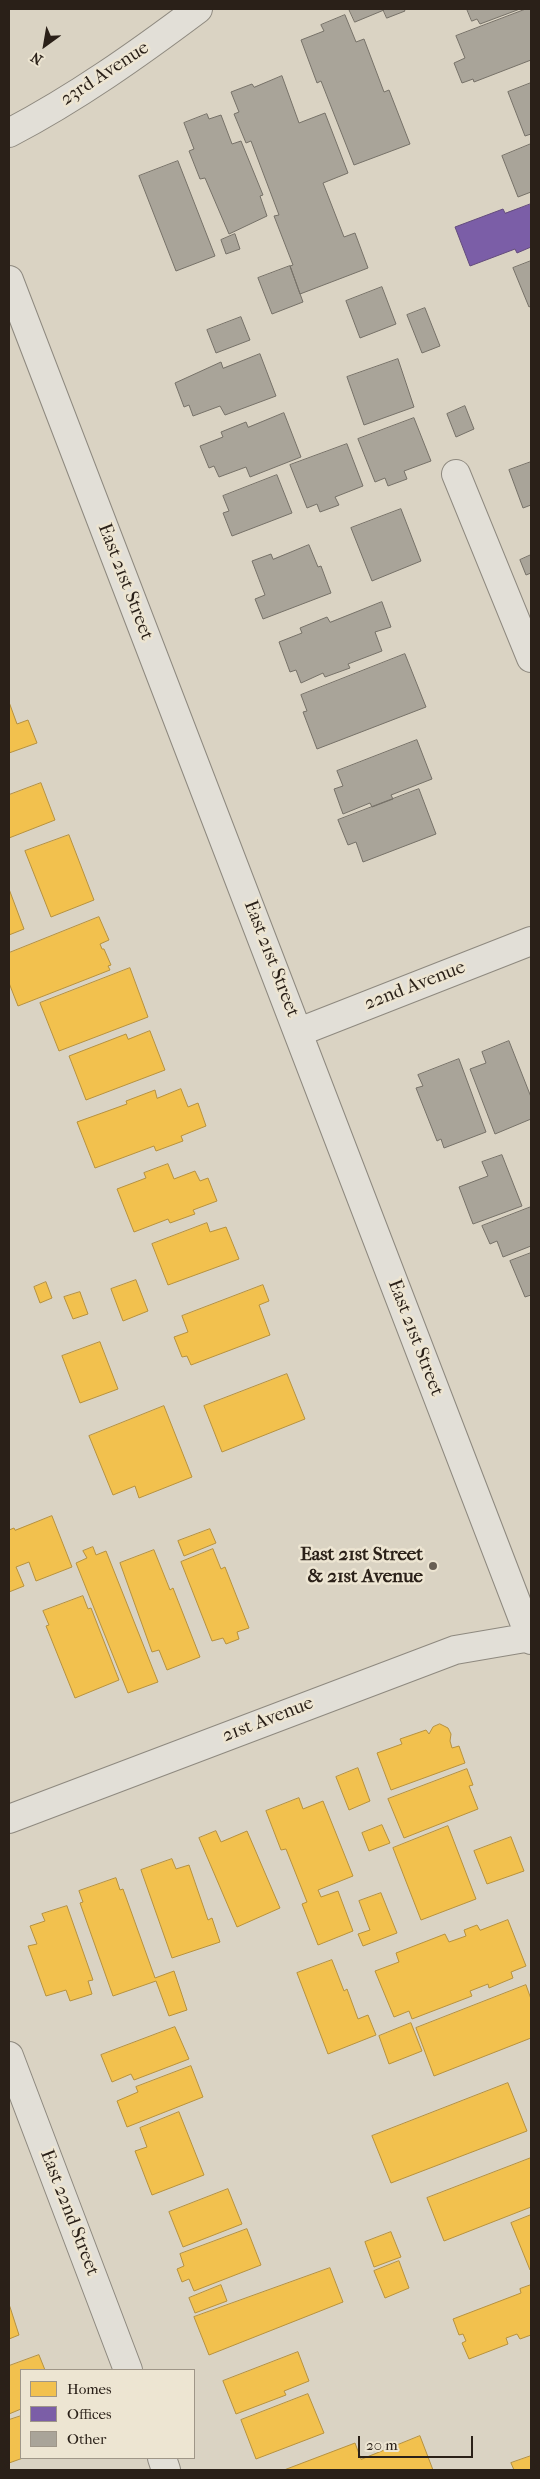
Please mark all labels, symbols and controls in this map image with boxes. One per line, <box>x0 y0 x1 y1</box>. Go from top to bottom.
north arrow <box>20 20 70 70</box>
street label: 23rd Avenue <box>56 37 154 111</box>
text: N <box>28 48 46 68</box>
street label: East 21st Street <box>92 521 158 643</box>
street label: East 21st Street <box>238 898 304 1020</box>
street label: 22nd Avenue <box>361 956 469 1016</box>
street label: East 21st Street <box>382 1277 448 1399</box>
place label: East 21st Street & 21st Avenue <box>300 1544 423 1588</box>
marker: East 21st Street & 21st Avenue <box>427 1560 439 1572</box>
street label: 21st Avenue <box>219 1692 317 1748</box>
street label: East 22nd Street <box>34 2147 104 2279</box>
legend <box>20 2369 195 2459</box>
text: Homes <box>67 2380 112 2398</box>
text: Offices <box>67 2405 112 2423</box>
scale bar <box>360 2426 475 2458</box>
text: Other <box>67 2430 106 2448</box>
text: 20 m <box>366 2436 398 2454</box>

